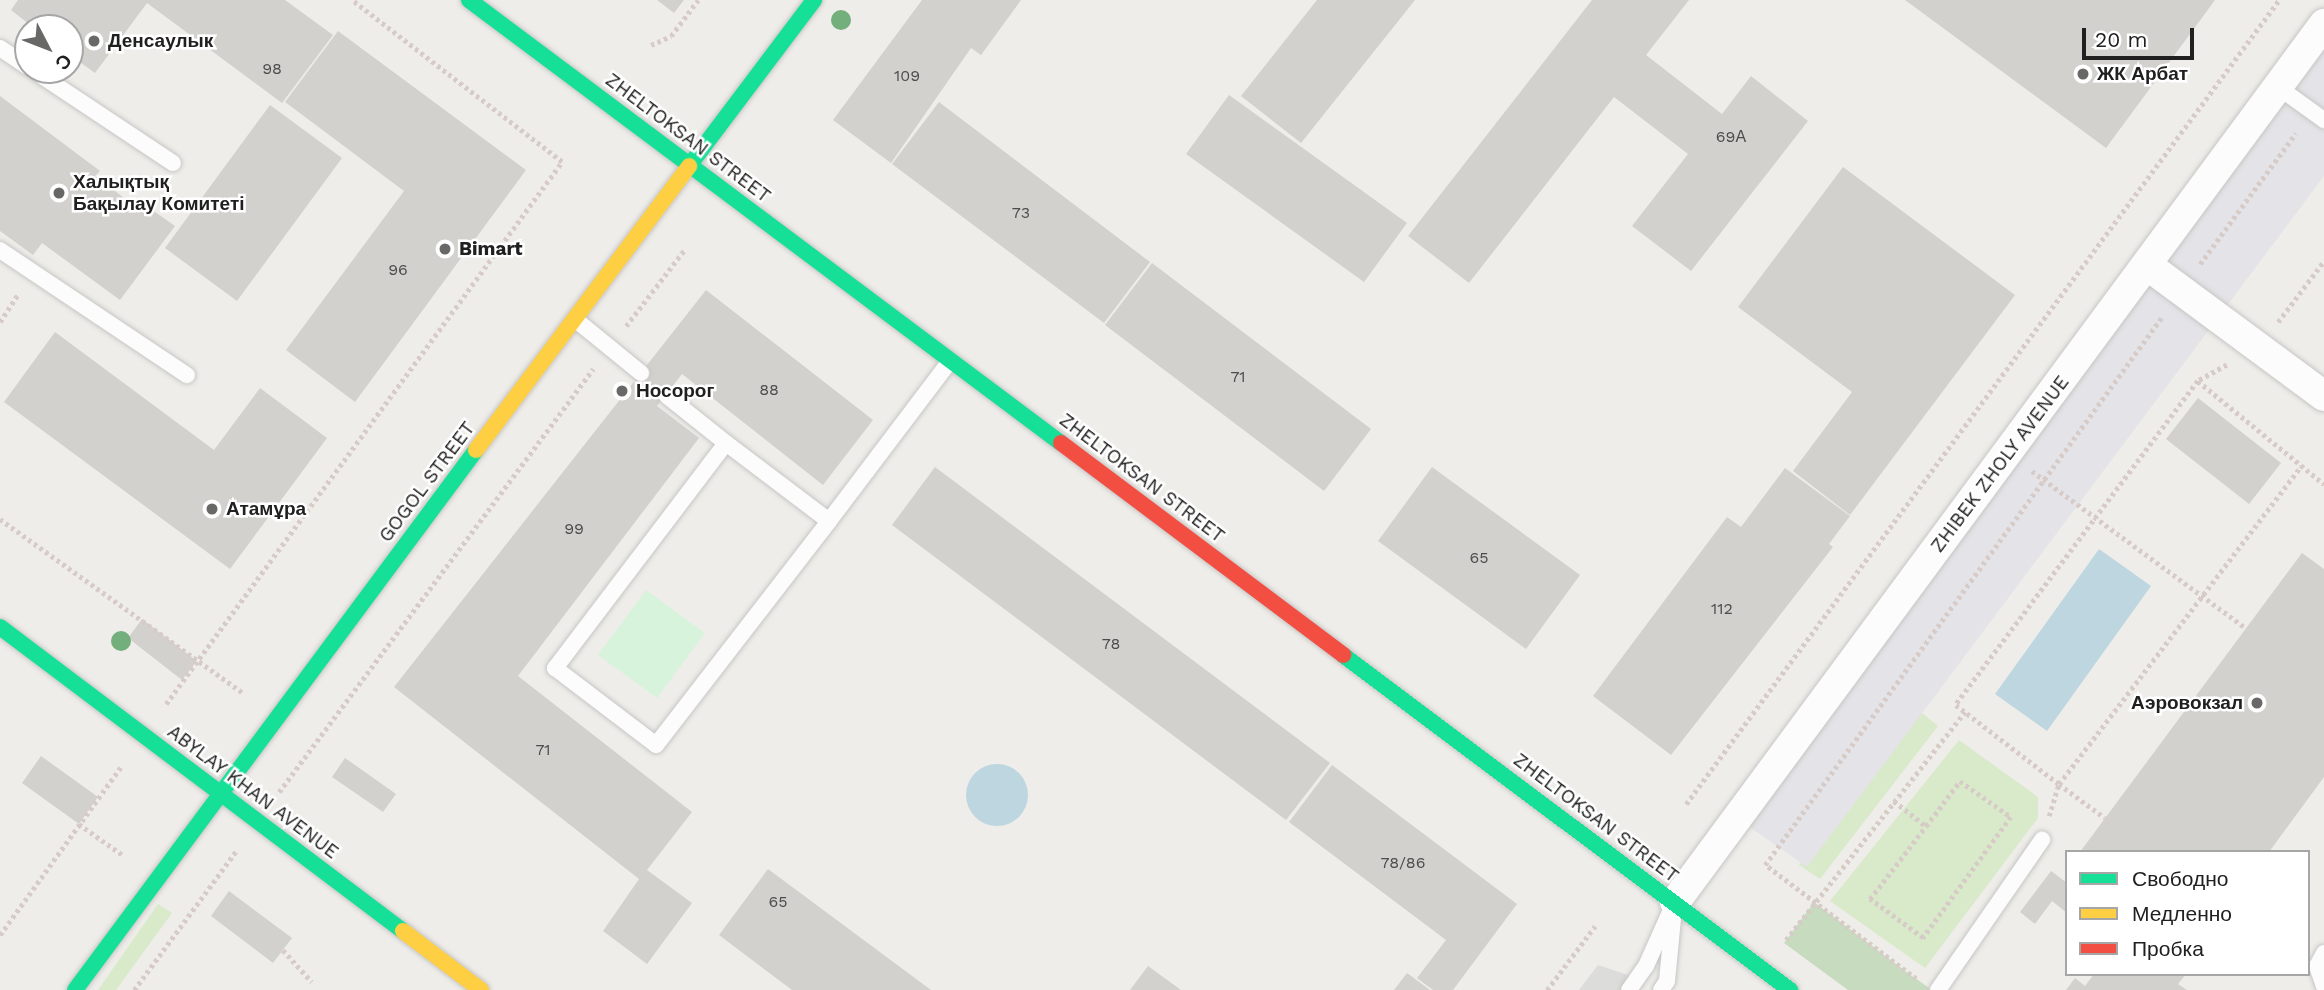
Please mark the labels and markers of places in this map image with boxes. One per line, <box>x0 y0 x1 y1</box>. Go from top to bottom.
place label: Денсаулык <box>108 30 213 52</box>
marker: Денсаулык <box>86 33 102 49</box>
place label: ЖК Арбат <box>2097 63 2188 85</box>
marker: ЖК Арбат <box>2075 66 2091 82</box>
place label: Халықтық Бақылау Комитеті <box>73 171 244 215</box>
marker: Халықтық Бақылау Комитеті <box>51 185 67 201</box>
place label: Bimart <box>459 238 523 260</box>
marker: Bimart <box>437 241 453 257</box>
place label: Носорог <box>636 380 714 402</box>
marker: Носорог <box>614 383 630 399</box>
place label: Атамұра <box>226 498 306 520</box>
marker: Атамұра <box>204 501 220 517</box>
place label: Аэровокзал <box>2131 692 2243 714</box>
marker: Аэровокзал <box>2249 695 2265 711</box>

